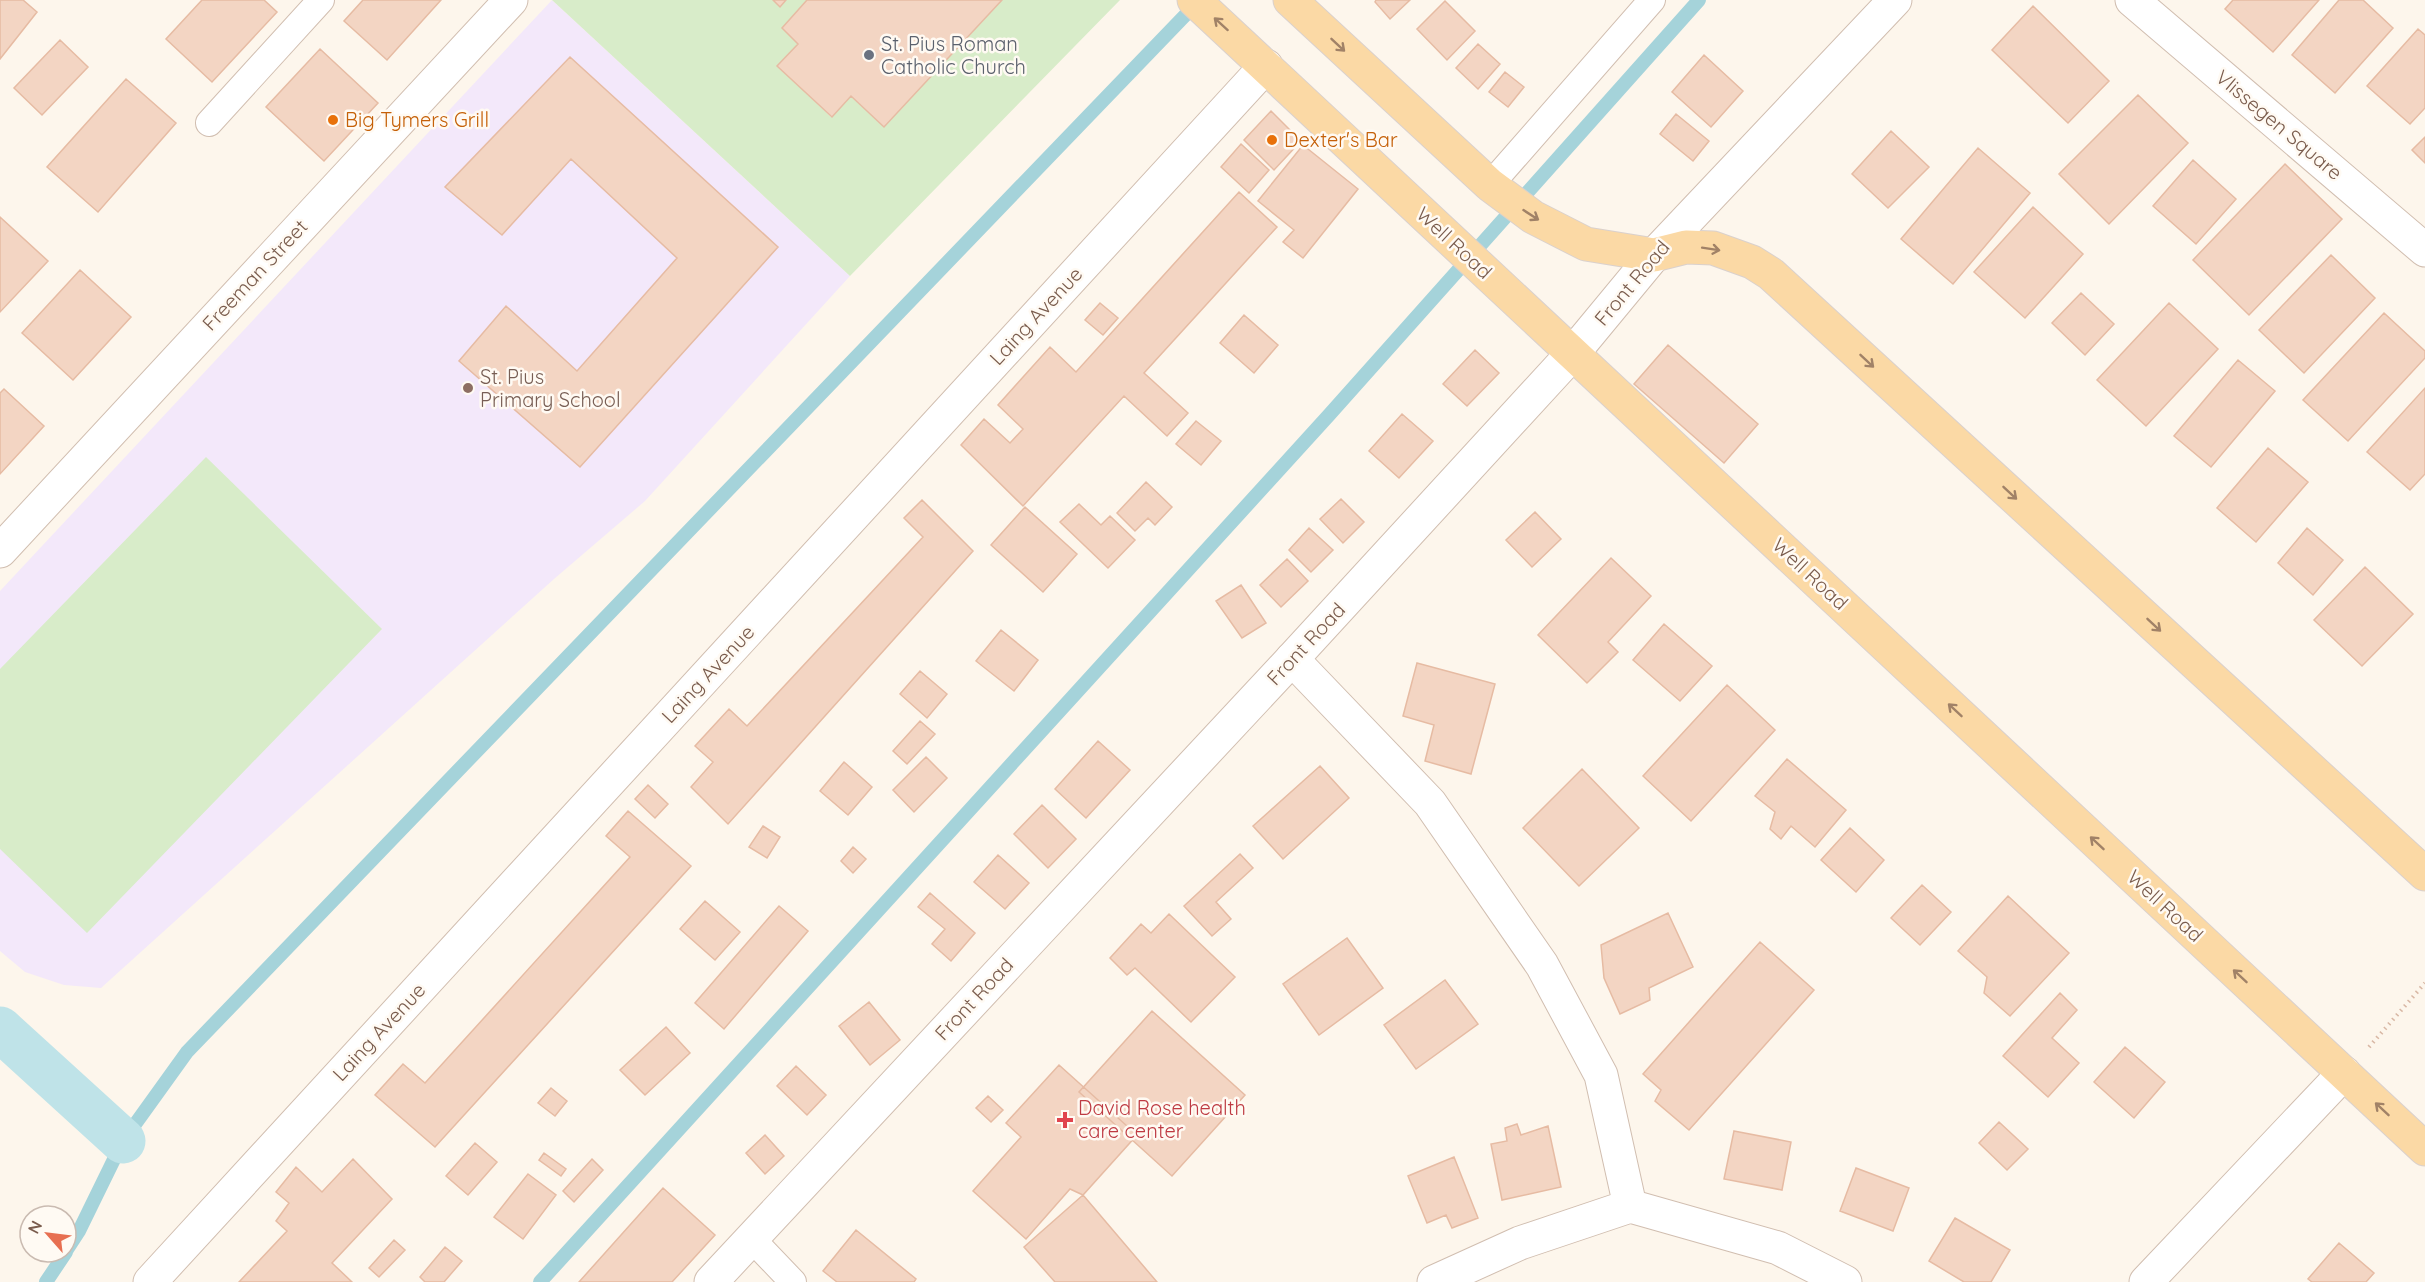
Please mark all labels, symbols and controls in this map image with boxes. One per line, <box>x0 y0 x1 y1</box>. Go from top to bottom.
one-way arrow <box>1214 17 1229 31</box>
place label: St. Pius Roman Catholic Church <box>881 31 1026 79</box>
one-way arrow <box>1330 37 1345 51</box>
marker: St. Pius Roman Catholic Church <box>862 48 876 62</box>
street label: Vlissegen Square <box>2211 64 2348 185</box>
place label: Big Tymers Grill <box>345 107 489 132</box>
marker: Big Tymers Grill <box>326 113 340 127</box>
place label: Dexter's Bar <box>1284 127 1398 152</box>
marker: Dexter's Bar <box>1265 133 1279 147</box>
street label: Well Road <box>1411 201 1497 284</box>
one-way arrow <box>1522 210 1539 222</box>
street label: Freeman Street <box>197 214 313 335</box>
street label: Front Road <box>1589 235 1675 331</box>
one-way arrow <box>1701 244 1720 255</box>
street label: Laing Avenue <box>984 261 1087 370</box>
one-way arrow <box>1859 354 1874 368</box>
place label: St. Pius Primary School <box>480 364 621 412</box>
marker: St. Pius Primary School <box>461 381 475 395</box>
one-way arrow <box>2002 486 2017 500</box>
street label: Well Road <box>1767 532 1853 615</box>
street label: Front Road <box>1261 597 1350 690</box>
one-way arrow <box>2146 618 2161 632</box>
street label: Laing Avenue <box>656 619 759 728</box>
one-way arrow <box>1948 703 1963 717</box>
one-way arrow <box>2090 836 2105 850</box>
street label: Well Road <box>2122 864 2208 947</box>
street label: Front Road <box>929 952 1018 1045</box>
one-way arrow <box>2232 969 2247 983</box>
street label: Laing Avenue <box>327 977 430 1086</box>
place label: David Rose health care center <box>1078 1095 1246 1143</box>
one-way arrow <box>2375 1102 2390 1116</box>
marker: David Rose health care center <box>1056 1111 1074 1129</box>
north arrow <box>18 1204 78 1264</box>
text: N <box>23 1217 46 1237</box>

